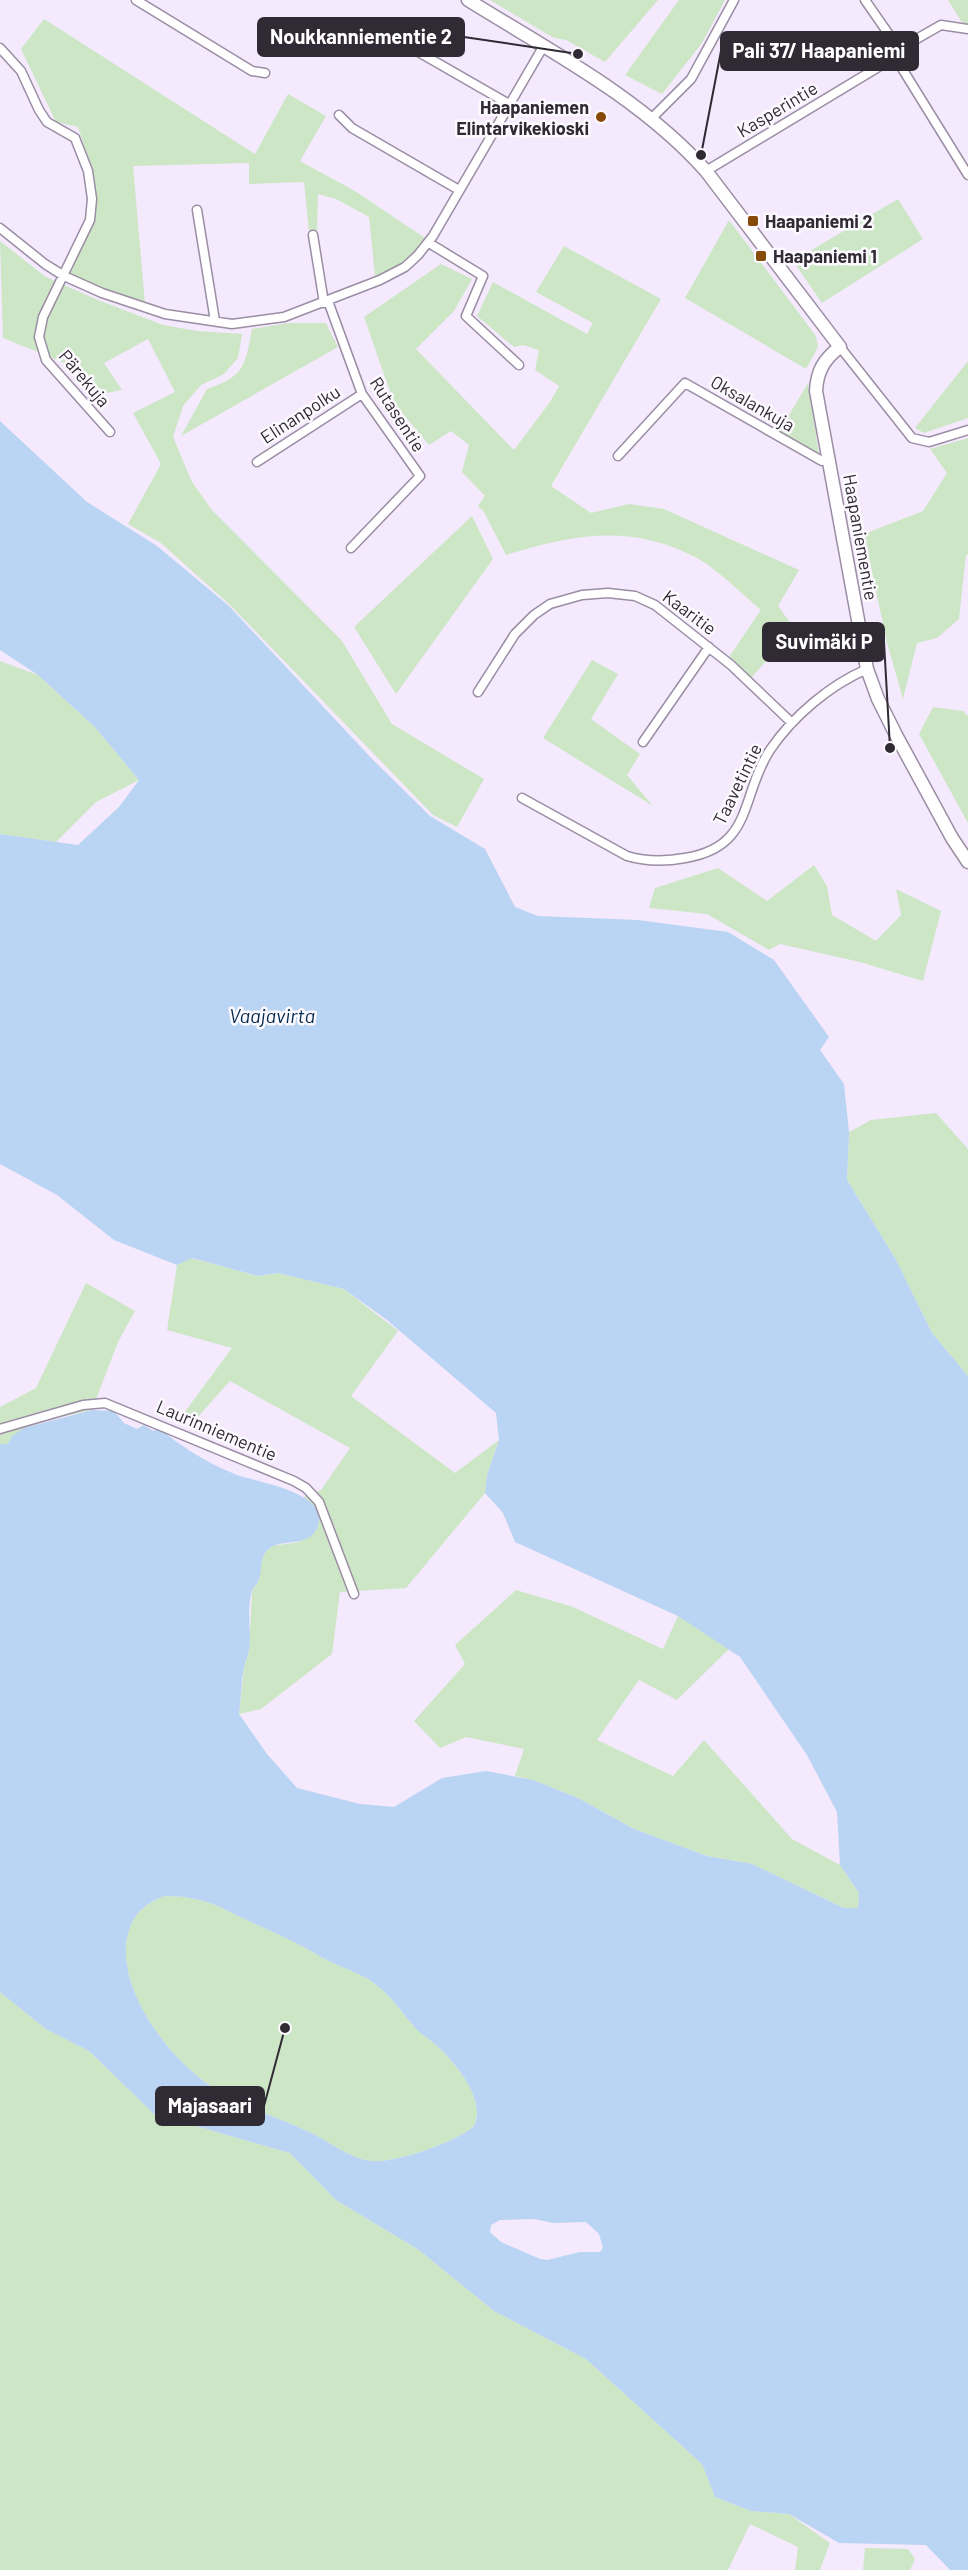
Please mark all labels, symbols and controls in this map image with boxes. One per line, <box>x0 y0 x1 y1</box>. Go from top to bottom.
callout: Noukkanniementie 2 <box>258 18 464 56</box>
text: Noukkanniementie 2 <box>270 24 452 48</box>
callout: Pali 37/ Haapaniemi <box>721 32 918 70</box>
text: Pali 37/ Haapaniemi <box>733 38 905 62</box>
street label: Kasperintie <box>733 76 821 142</box>
place label: Haapaniemen Elintarvikekioski <box>456 96 589 139</box>
marker: Haapaniemen Elintarvikekioski <box>594 110 608 124</box>
place label: Haapaniemi 2 <box>765 210 873 232</box>
marker: Haapaniemi 2 <box>746 214 760 228</box>
place label: Haapaniemi 1 <box>773 245 877 267</box>
marker: Haapaniemi 1 <box>754 249 768 263</box>
street label: Pärekuja <box>55 345 115 411</box>
street label: Oksalankuja <box>707 370 799 436</box>
street label: Rutasentie <box>366 372 430 456</box>
street label: Elinanpolku <box>256 380 344 448</box>
street label: Haapaniementie <box>839 472 883 602</box>
street label: Kaaritie <box>659 585 721 639</box>
callout: Suvimäki P <box>763 623 884 661</box>
text: Suvimäki P <box>775 629 873 653</box>
street label: Taavetintie <box>708 740 766 828</box>
water label: Vaajavirta <box>229 1003 315 1027</box>
street label: Laurinniementie <box>154 1395 280 1465</box>
callout: Majasaari <box>156 2087 264 2125</box>
text: Majasaari <box>168 2093 252 2117</box>

